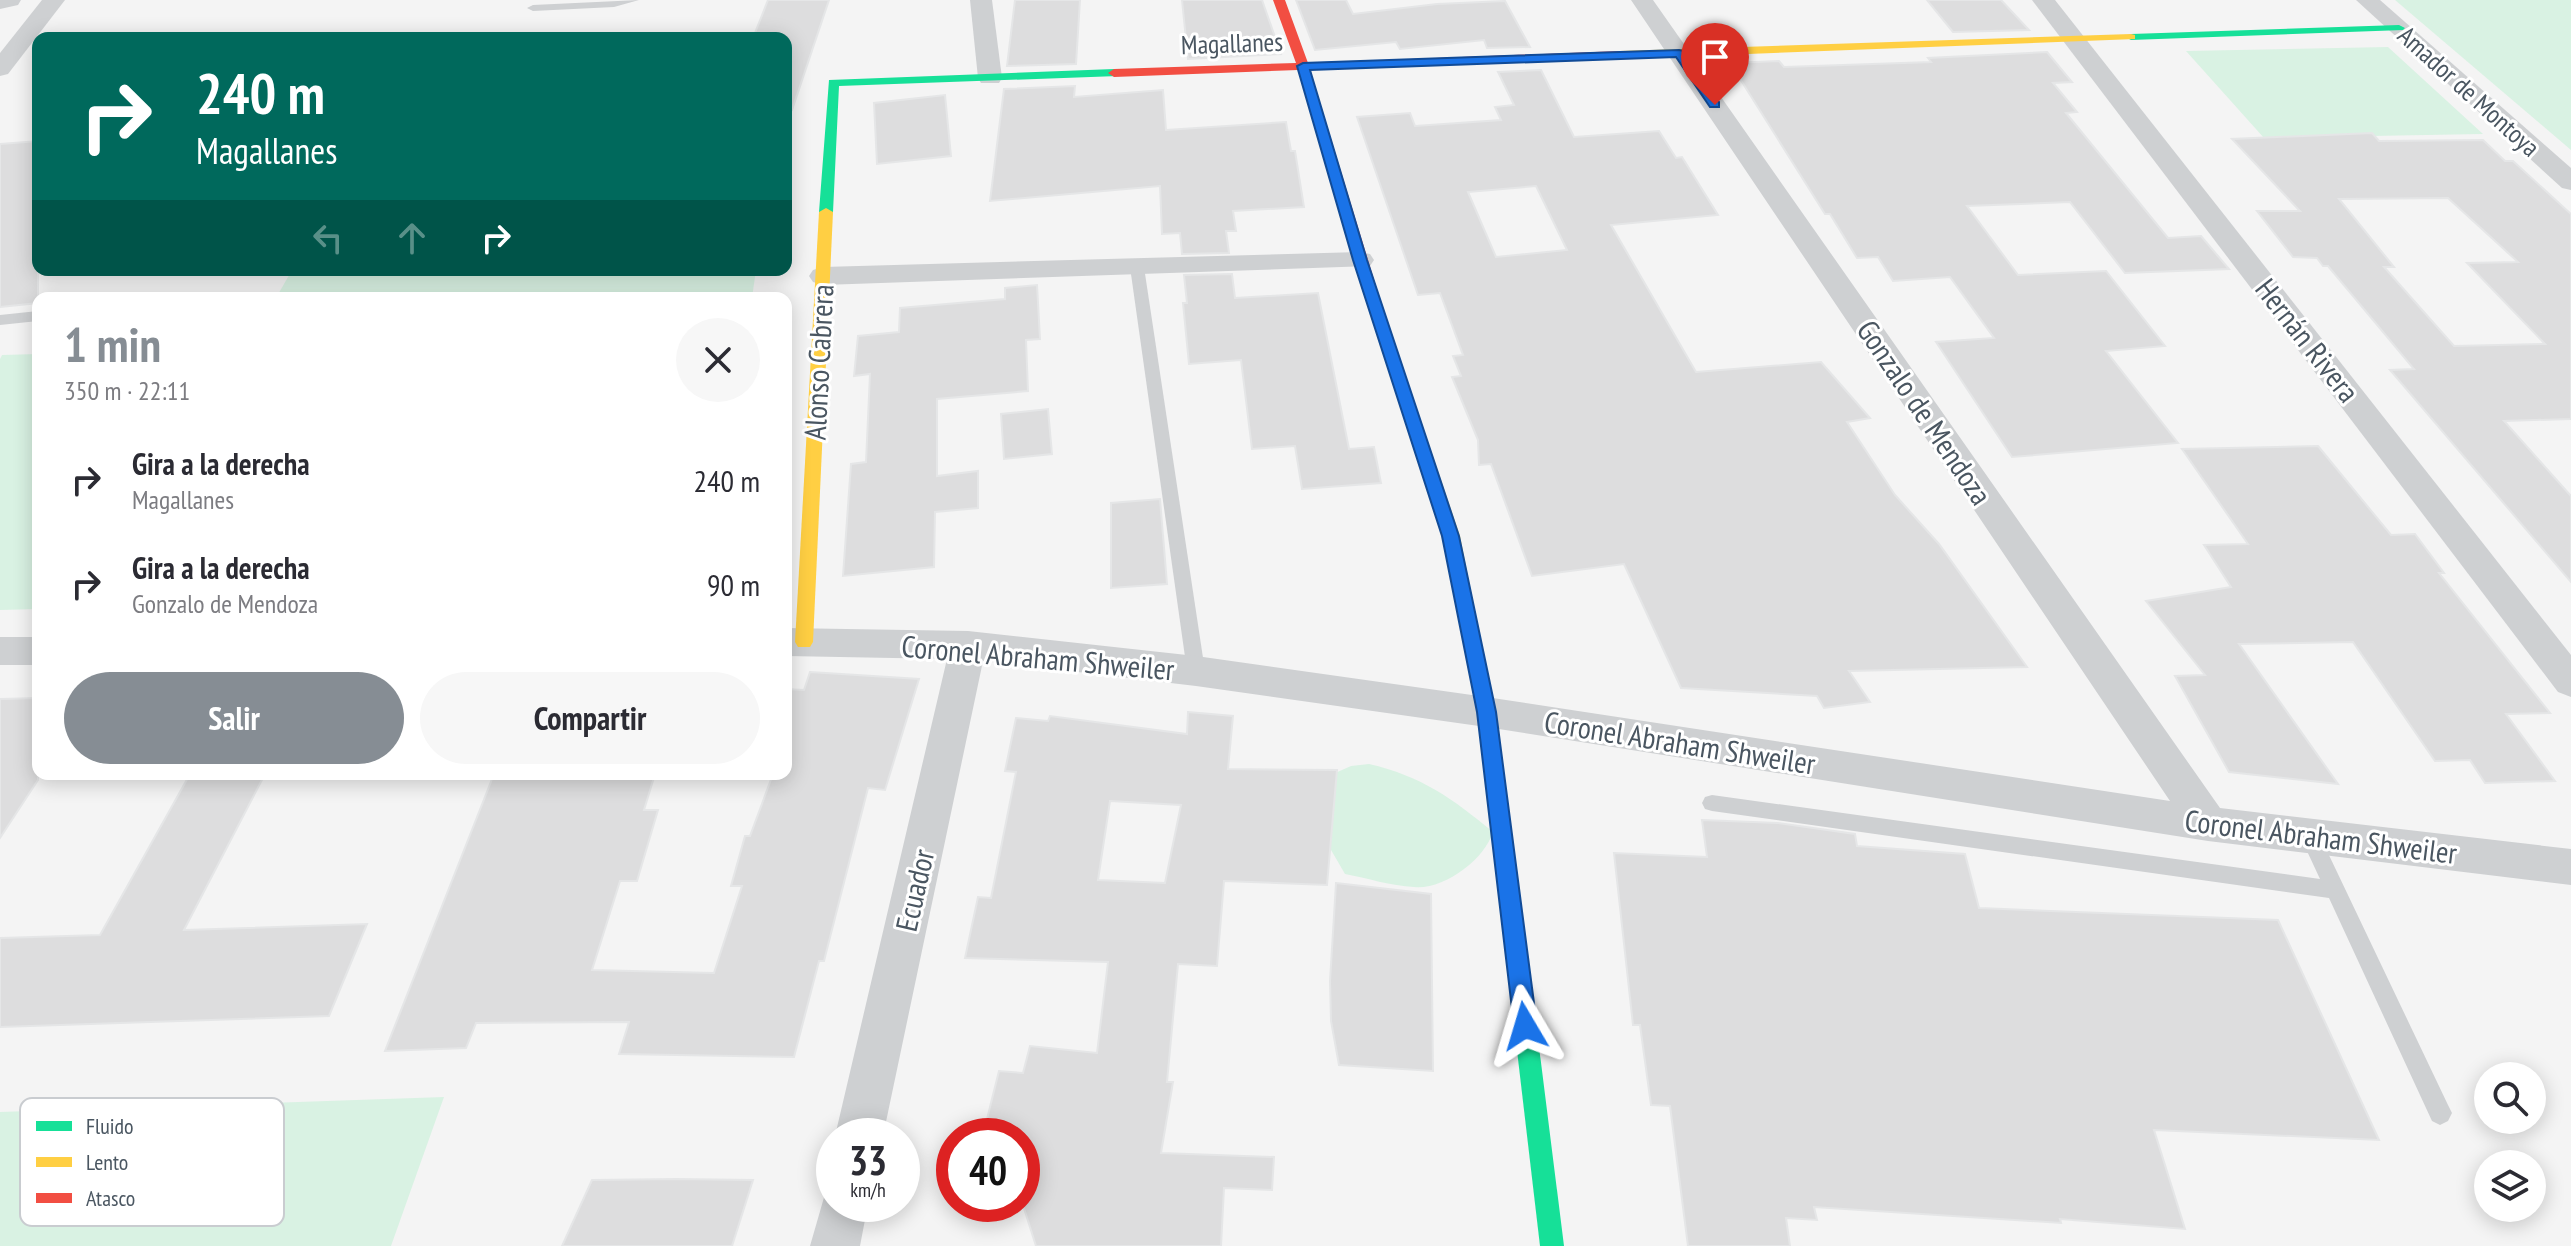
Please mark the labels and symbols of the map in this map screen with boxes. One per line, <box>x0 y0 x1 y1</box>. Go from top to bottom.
street label: Amador de Montoya <box>2391 19 2547 163</box>
pin <box>1681 23 1749 105</box>
street label: Magallanes <box>1180 25 1284 61</box>
street label: Hernán Rivera <box>2248 270 2368 410</box>
street label: Alonso Cabrera <box>794 283 842 441</box>
street label: Gonzalo de Mendoza <box>1849 312 2001 512</box>
street label: Coronel Abraham Shweiler <box>900 626 1177 688</box>
street label: Coronel Abraham Shweiler <box>1542 701 1819 783</box>
street label: Coronel Abraham Shweiler <box>2183 800 2460 872</box>
street label: Ecuador <box>886 845 942 935</box>
position arrow <box>1483 984 1567 1068</box>
legend <box>20 1098 284 1226</box>
text: Fluido <box>86 1112 134 1140</box>
speed limit sign: 40 <box>936 1118 1040 1222</box>
text: Lento <box>86 1148 128 1176</box>
text: Atasco <box>86 1184 135 1212</box>

